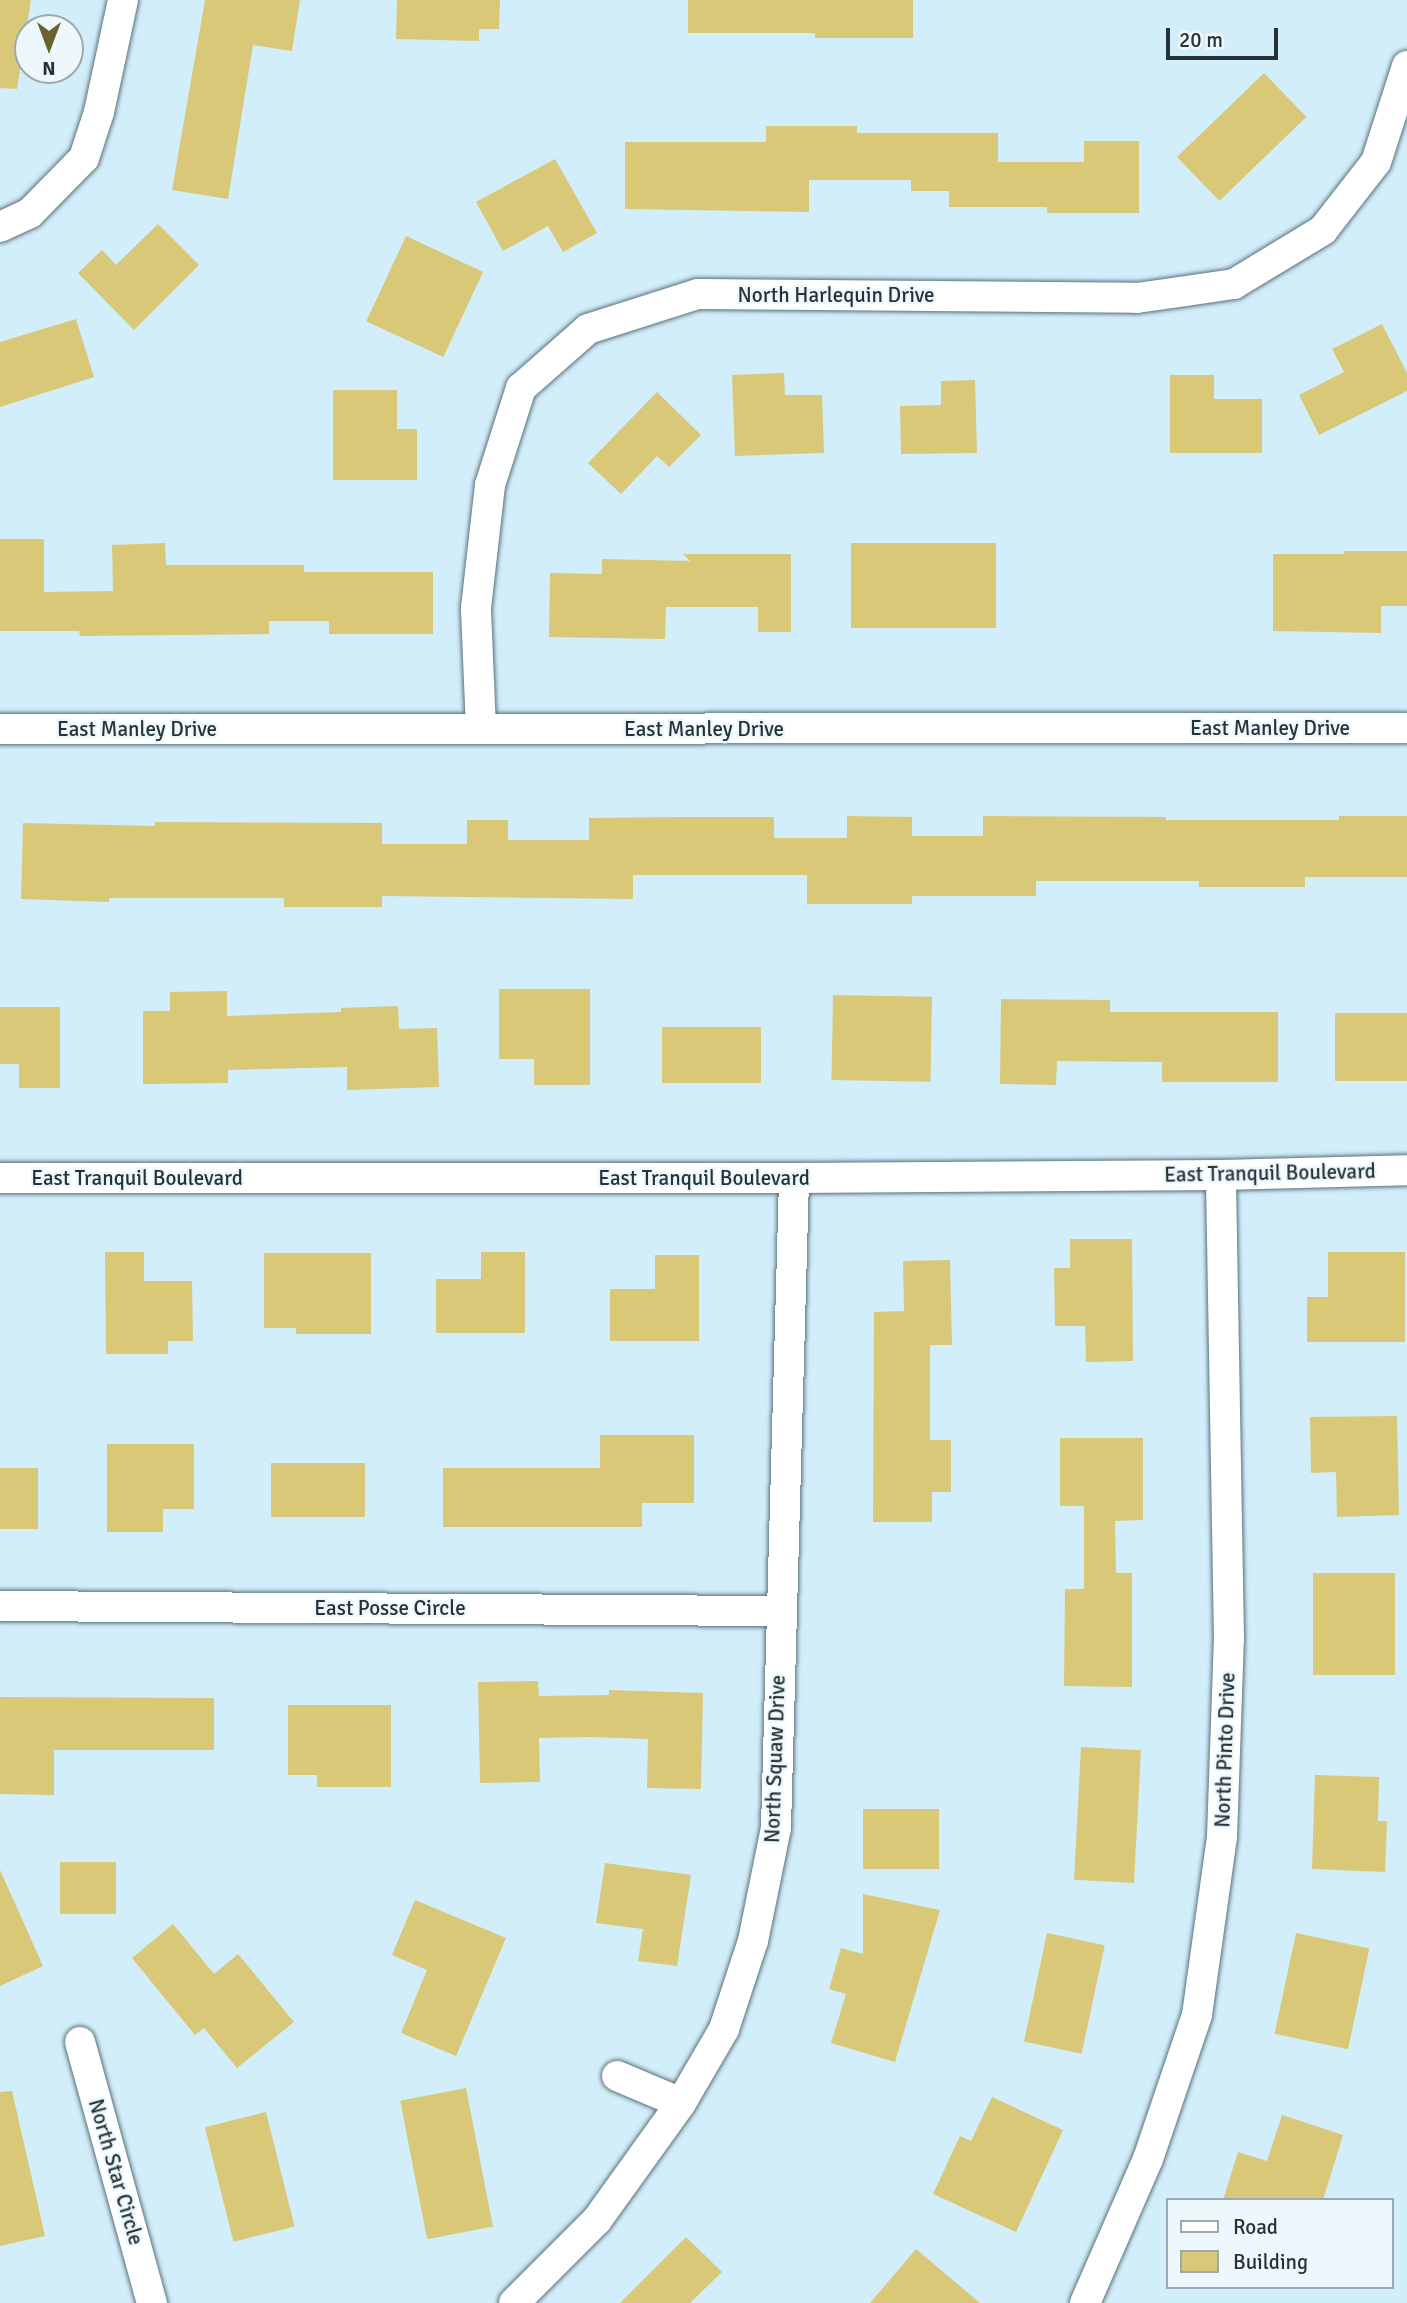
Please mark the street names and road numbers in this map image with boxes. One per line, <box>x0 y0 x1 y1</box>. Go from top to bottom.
street label: North Harlequin Drive <box>737 282 935 308</box>
street label: East Manley Drive <box>1190 715 1350 741</box>
street label: East Manley Drive <box>57 716 217 742</box>
street label: East Manley Drive <box>624 716 784 742</box>
street label: East Tranquil Boulevard <box>1164 1159 1376 1187</box>
street label: East Tranquil Boulevard <box>31 1165 243 1191</box>
street label: East Tranquil Boulevard <box>598 1165 810 1191</box>
street label: East Posse Circle <box>314 1595 466 1621</box>
street label: North Pinto Drive <box>1210 1672 1240 1828</box>
street label: North Squaw Drive <box>759 1675 791 1843</box>
street label: North Star Circle <box>83 2096 149 2248</box>

